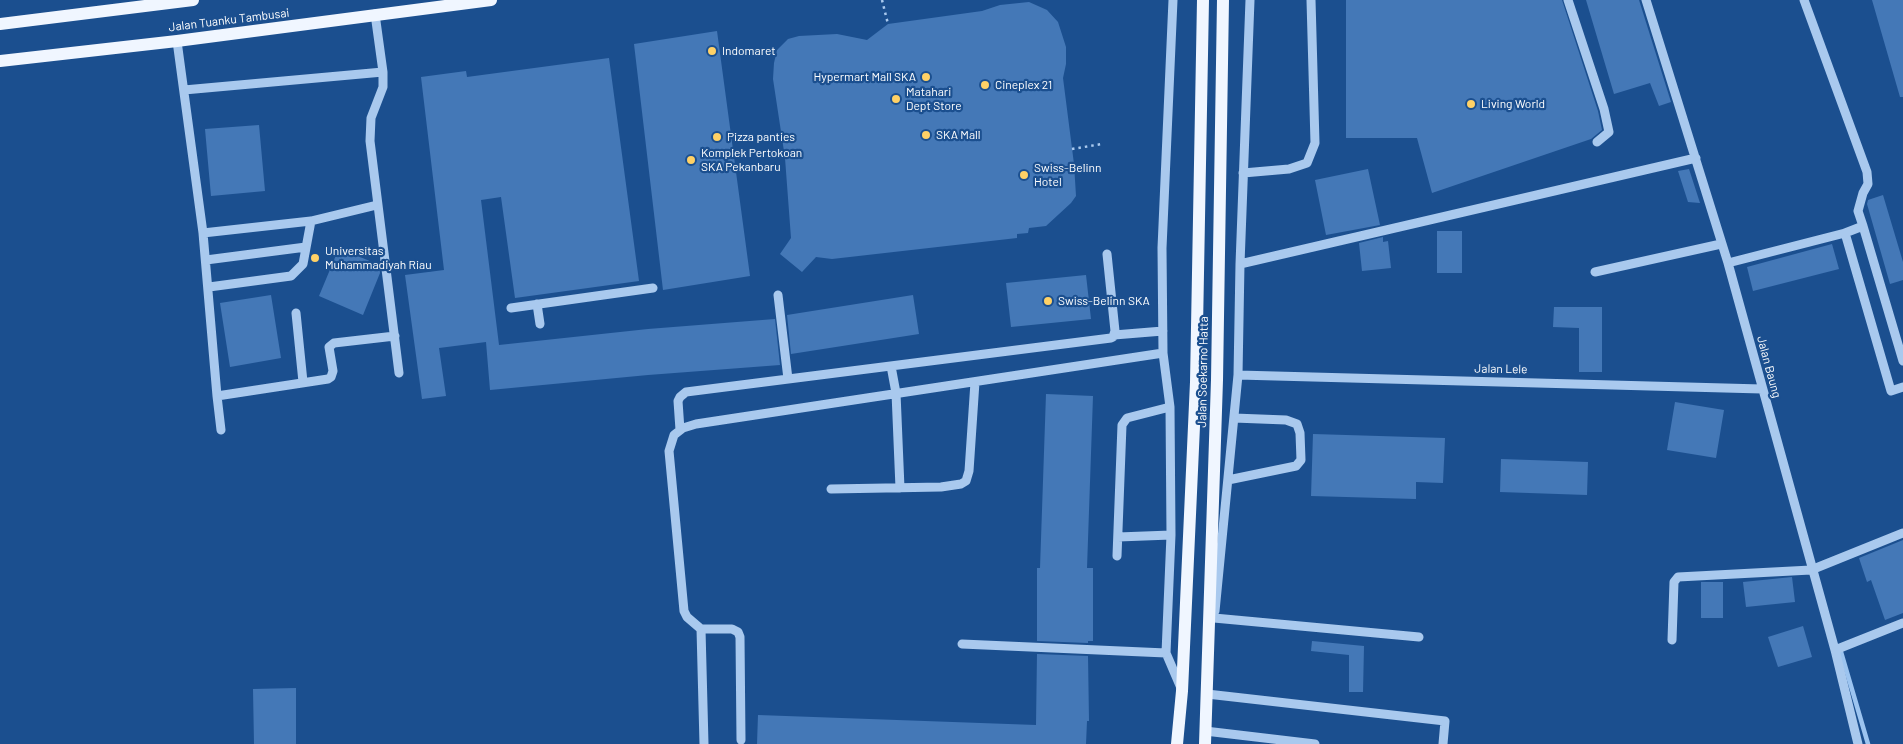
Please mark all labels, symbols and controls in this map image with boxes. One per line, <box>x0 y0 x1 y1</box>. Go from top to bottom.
street label: Jalan Tuanku Tambusai <box>168 5 290 35</box>
place label: Indomaret <box>722 44 776 58</box>
marker: Indomaret <box>706 45 718 57</box>
place label: Hypermart Mall SKA <box>813 70 916 84</box>
marker: Hypermart Mall SKA <box>920 71 932 83</box>
place label: Cineplex 21 <box>995 78 1052 92</box>
marker: Cineplex 21 <box>979 79 991 91</box>
place label: Matahari Dept Store <box>906 85 962 113</box>
marker: Matahari Dept Store <box>890 93 902 105</box>
place label: Living World <box>1481 97 1545 111</box>
marker: Living World <box>1465 98 1477 110</box>
place label: SKA Mall <box>936 128 981 142</box>
marker: SKA Mall <box>920 129 932 141</box>
place label: Pizza panties <box>727 130 795 144</box>
marker: Pizza panties <box>711 131 723 143</box>
place label: Komplek Pertokoan SKA Pekanbaru <box>701 146 802 174</box>
marker: Komplek Pertokoan SKA Pekanbaru <box>685 154 697 166</box>
place label: Swiss-Belinn Hotel <box>1034 161 1101 189</box>
marker: Swiss-Belinn Hotel <box>1018 169 1030 181</box>
place label: Universitas Muhammadiyah Riau <box>325 244 432 272</box>
marker: Universitas Muhammadiyah Riau <box>309 252 321 264</box>
place label: Swiss-Belinn SKA <box>1058 294 1150 308</box>
marker: Swiss-Belinn SKA <box>1042 295 1054 307</box>
street label: Jalan Soekarno Hatta <box>1195 316 1211 428</box>
street label: Jalan Baung <box>1754 334 1784 400</box>
street label: Jalan Lele <box>1474 361 1528 377</box>

